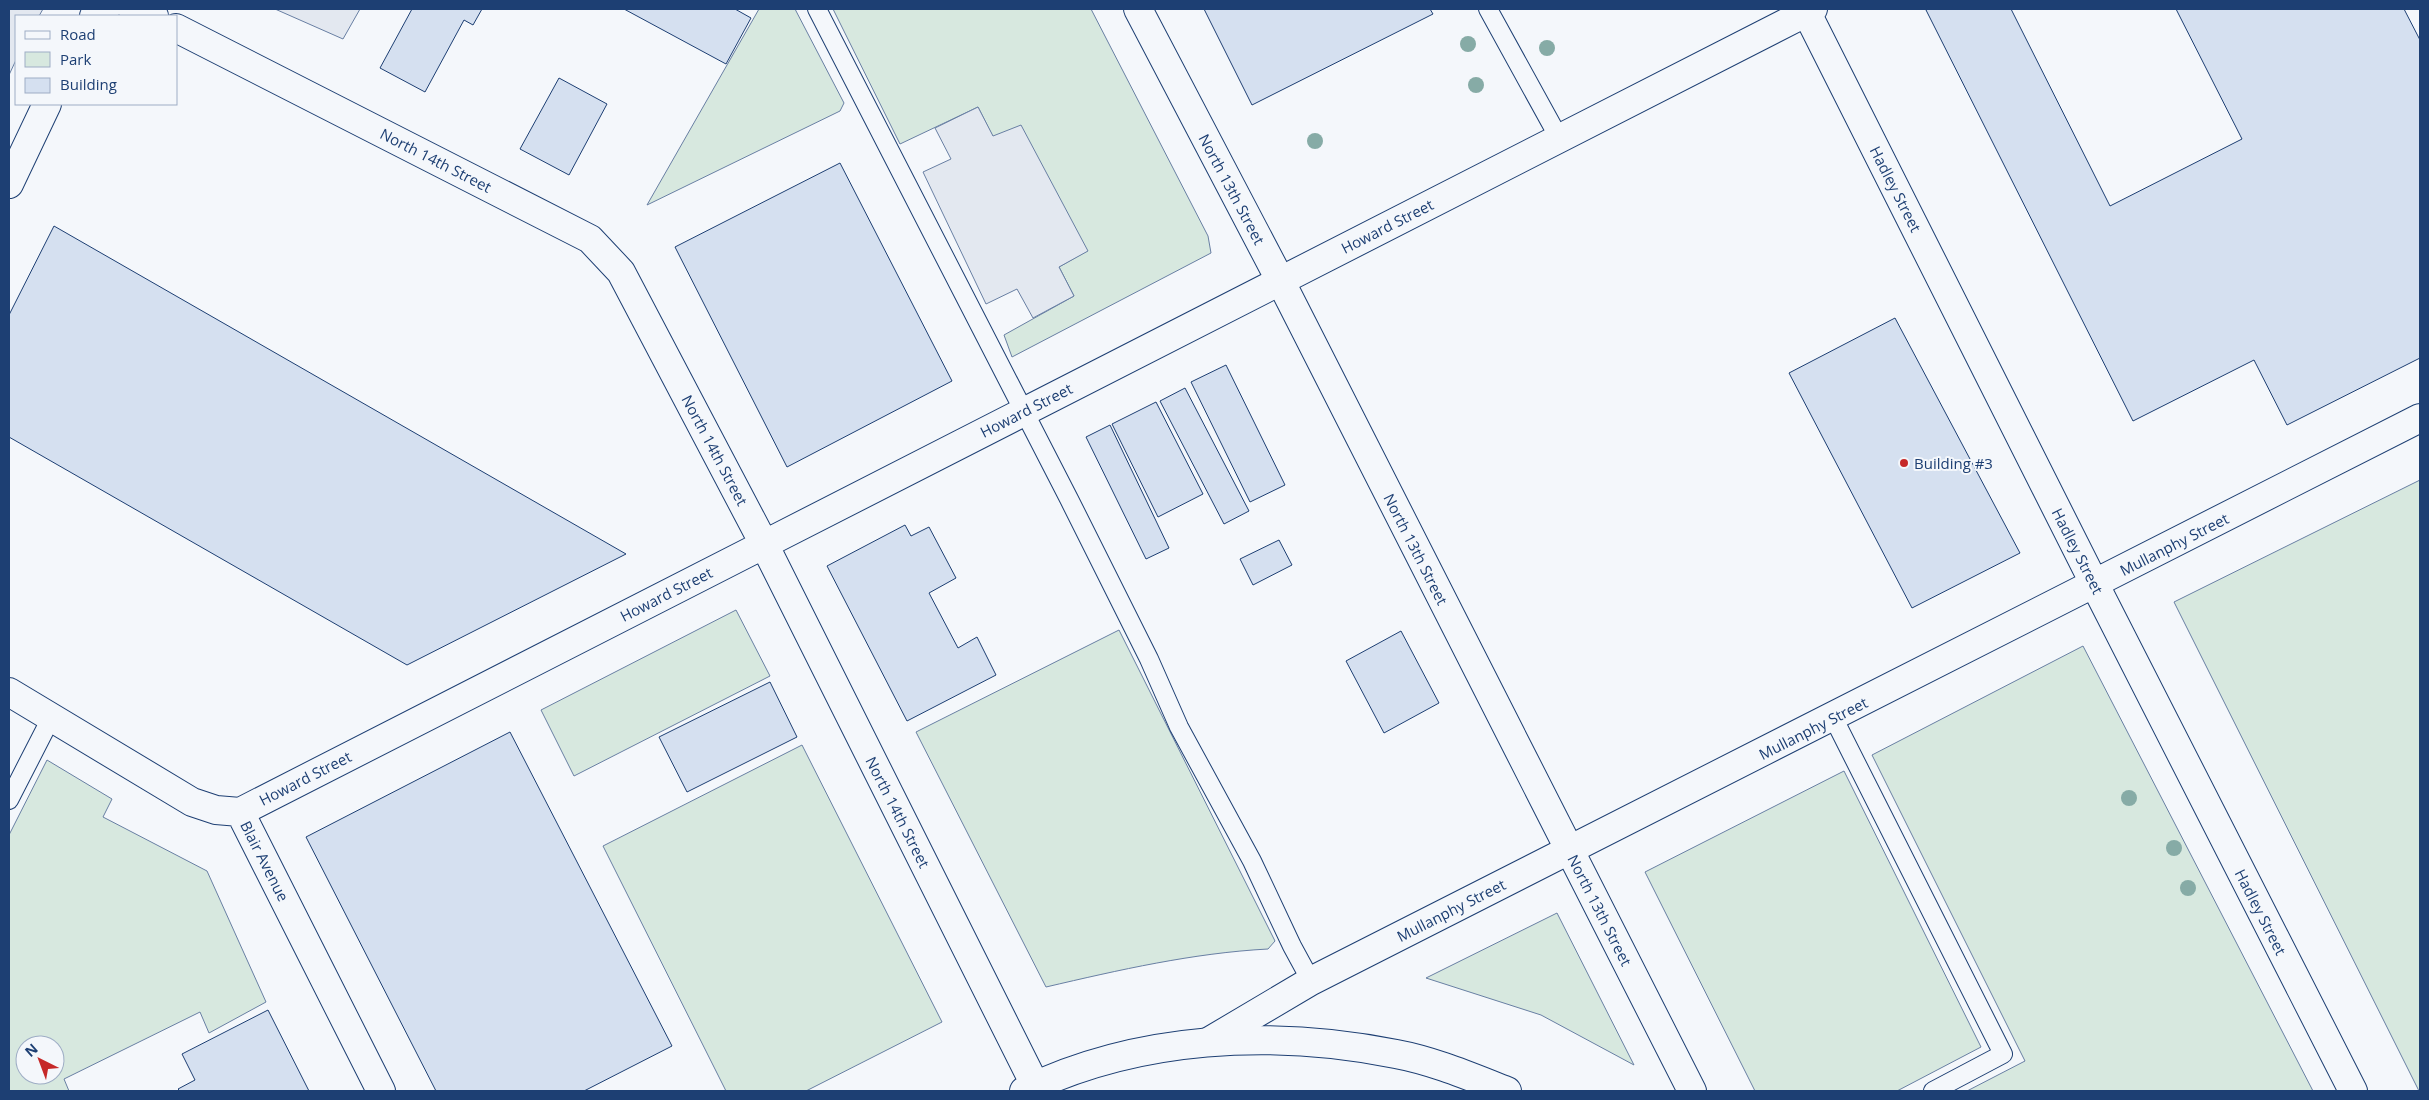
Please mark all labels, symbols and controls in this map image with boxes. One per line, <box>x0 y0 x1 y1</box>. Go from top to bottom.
legend <box>15 15 178 105</box>
text: Road <box>60 24 96 44</box>
text: Park <box>60 49 91 69</box>
text: Building <box>60 74 117 94</box>
street label: North 14th Street <box>377 123 495 197</box>
street label: North 13th Street <box>1194 130 1270 248</box>
street label: Hadley Street <box>1866 143 1926 235</box>
street label: Howard Street <box>1337 194 1437 258</box>
street label: Howard Street <box>976 378 1076 442</box>
street label: North 14th Street <box>677 391 753 509</box>
place label: Building #3 <box>1914 453 1993 473</box>
marker: Building #3 <box>1898 457 1910 469</box>
street label: North 13th Street <box>1379 490 1453 608</box>
street label: Hadley Street <box>2048 505 2108 597</box>
street label: Mullanphy Street <box>2116 508 2232 580</box>
street label: Howard Street <box>616 562 716 626</box>
street label: Mullanphy Street <box>1755 692 1871 764</box>
street label: Howard Street <box>255 746 355 810</box>
street label: North 14th Street <box>861 753 935 871</box>
street label: Blair Avenue <box>236 817 294 905</box>
street label: North 13th Street <box>1563 851 1637 969</box>
street label: Hadley Street <box>2231 866 2291 958</box>
street label: Mullanphy Street <box>1393 874 1509 946</box>
north arrow <box>15 1035 65 1085</box>
text: N <box>20 1039 42 1061</box>

